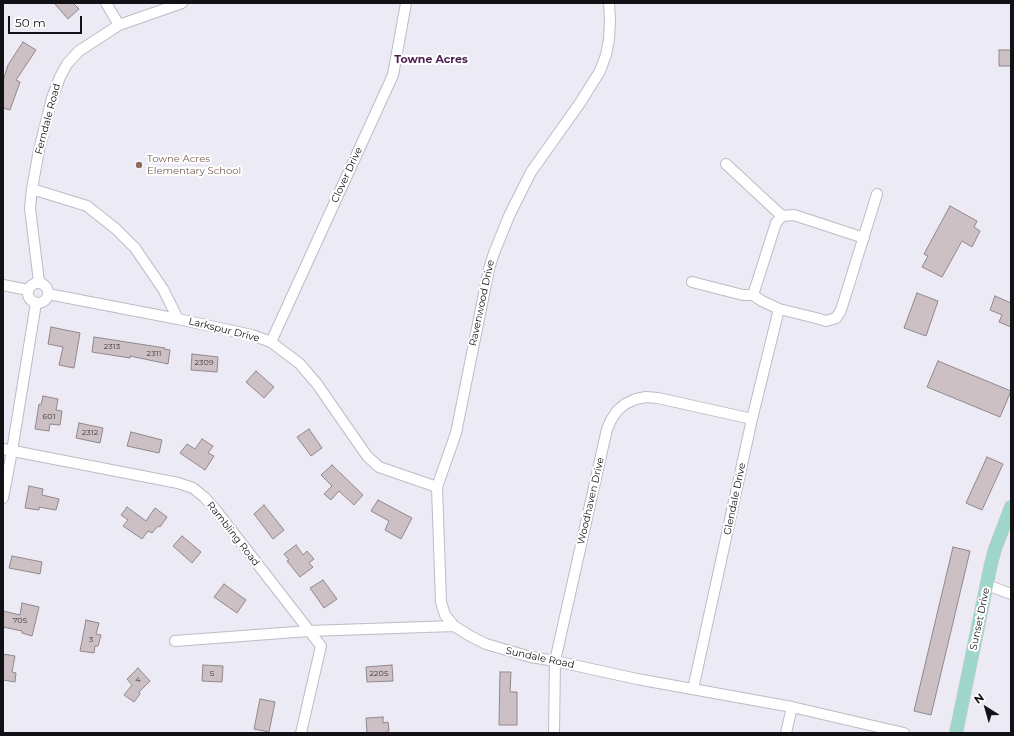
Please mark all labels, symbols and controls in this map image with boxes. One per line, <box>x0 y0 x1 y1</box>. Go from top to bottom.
scale bar <box>10 8 84 34</box>
text: 50 m <box>15 15 46 30</box>
district label: Towne Acres <box>394 53 468 67</box>
street label: Ferndale Road <box>33 82 63 156</box>
street label: Clover Drive <box>329 145 365 205</box>
place label: Towne Acres Elementary School <box>147 153 241 176</box>
marker: Towne Acres Elementary School <box>134 160 144 170</box>
street label: Ravenwood Drive <box>467 259 497 347</box>
street label: Larkspur Drive <box>187 315 261 345</box>
house number: 2313 <box>104 342 120 352</box>
house number: 2311 <box>147 349 161 359</box>
house number: 2309 <box>194 358 214 368</box>
house number: 601 <box>42 412 56 422</box>
house number: 2312 <box>82 428 98 438</box>
street label: Woodhaven Drive <box>575 456 607 546</box>
street label: Glendale Drive <box>721 462 749 536</box>
street label: Rambling Road <box>204 499 262 569</box>
street label: Sunset Drive <box>968 587 992 651</box>
house number: 705 <box>13 616 27 626</box>
house number: 3 <box>89 635 93 645</box>
street label: Sundale Road <box>505 645 575 671</box>
house number: 5 <box>210 669 214 679</box>
house number: 2205 <box>370 669 388 679</box>
house number: 4 <box>135 675 141 685</box>
north arrow <box>966 688 1006 728</box>
text: N <box>971 690 987 707</box>

